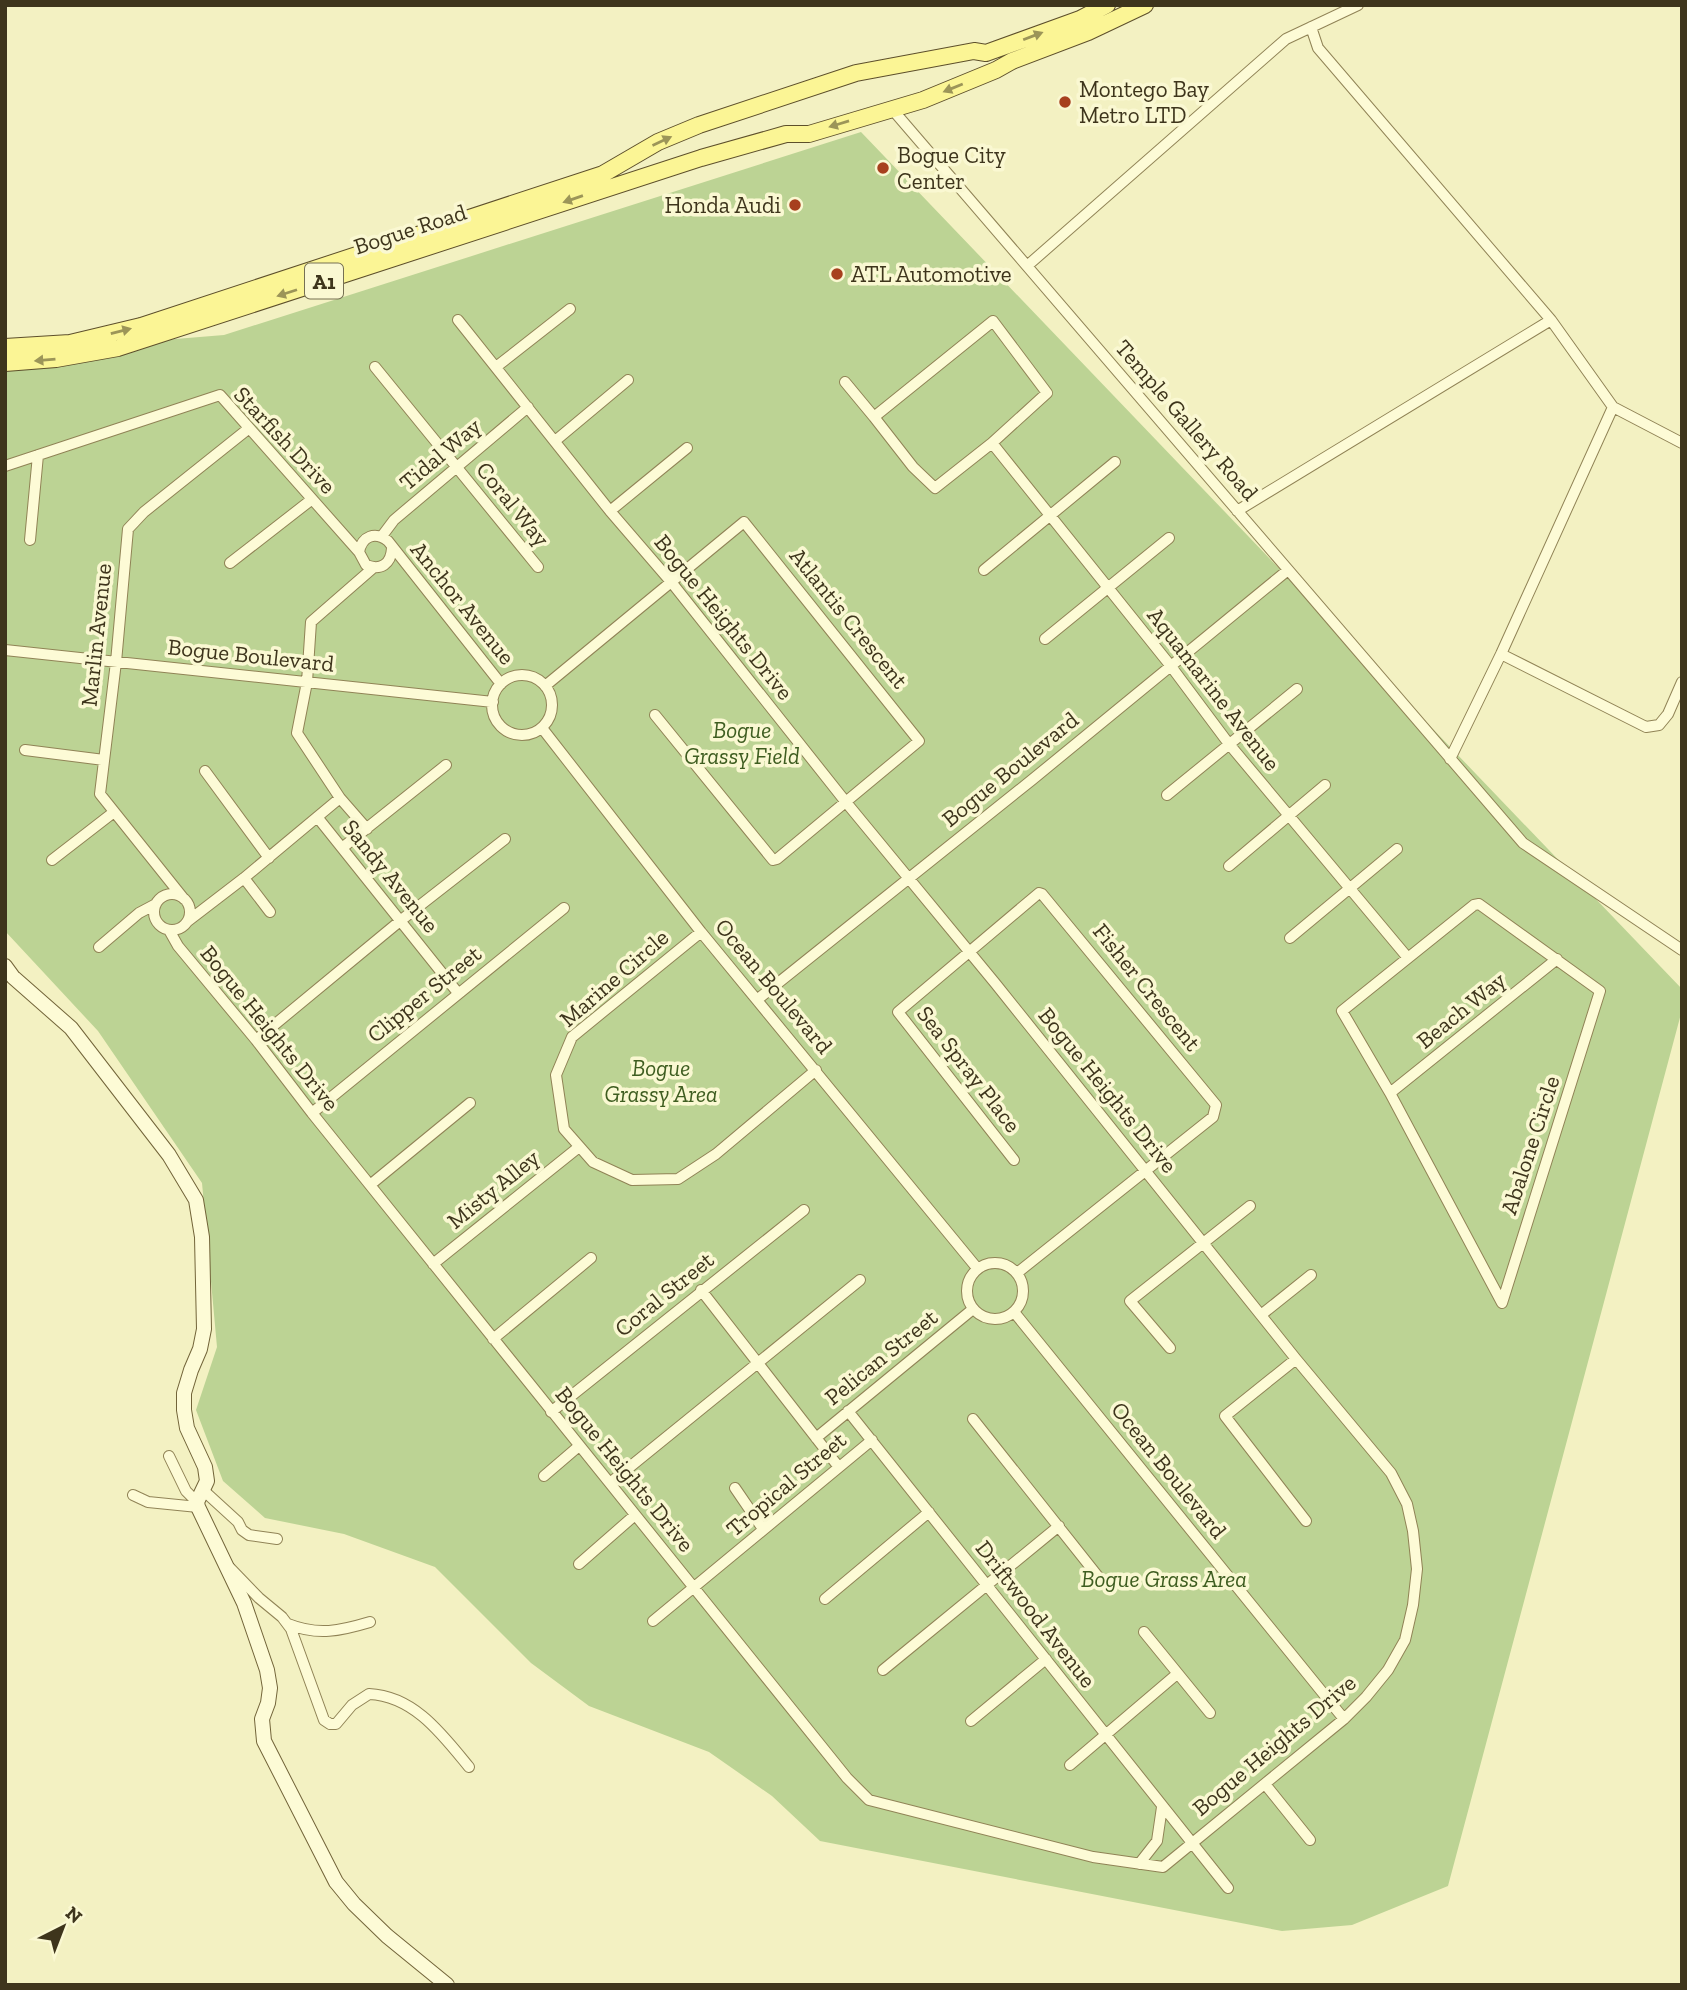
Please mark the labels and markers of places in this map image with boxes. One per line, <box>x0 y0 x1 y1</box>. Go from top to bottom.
place label: Montego Bay Metro LTD <box>1079 75 1209 129</box>
marker: Montego Bay Metro LTD <box>1057 94 1073 110</box>
place label: Bogue City Center <box>897 141 1006 195</box>
marker: Bogue City Center <box>875 160 891 176</box>
place label: Honda Audi <box>664 191 781 219</box>
marker: Honda Audi <box>787 197 803 213</box>
place label: ATL Automotive <box>851 260 1012 288</box>
marker: ATL Automotive <box>829 266 845 282</box>

